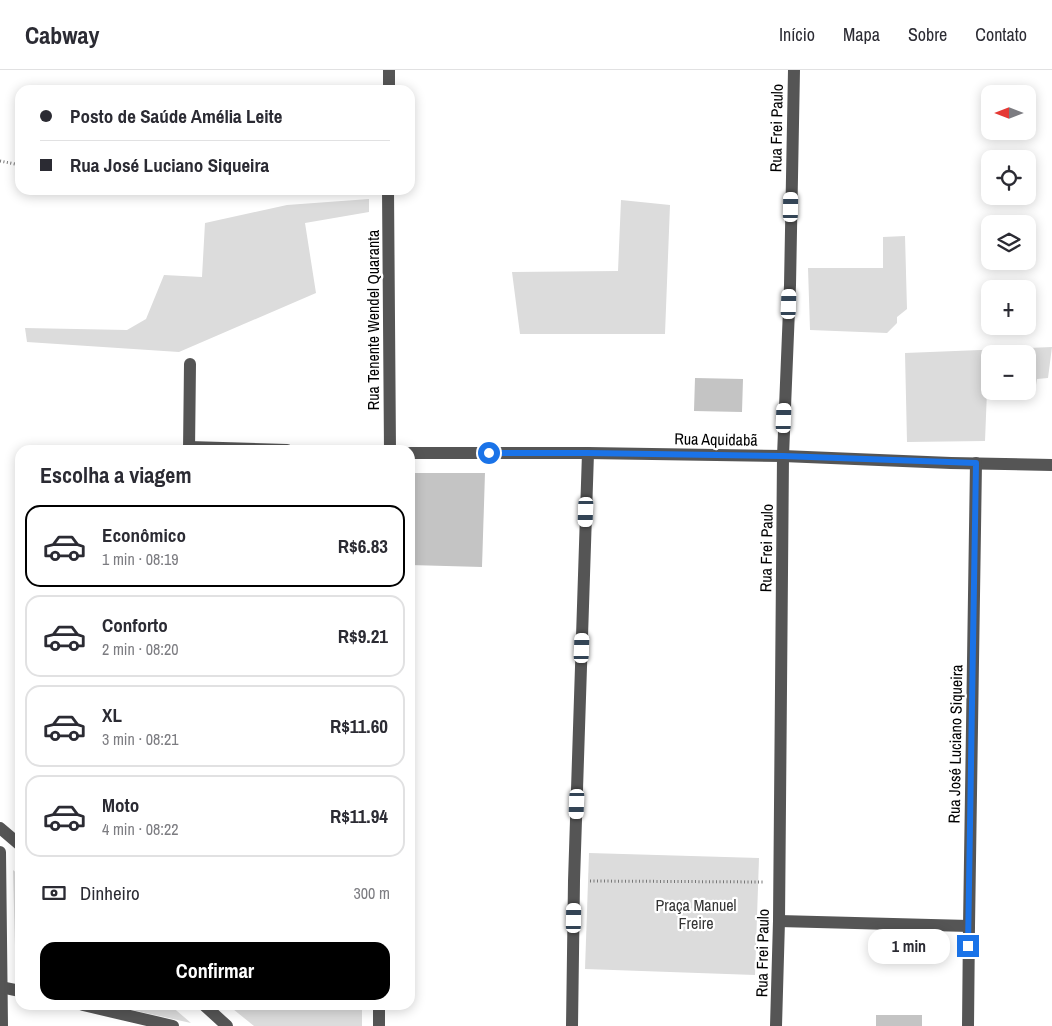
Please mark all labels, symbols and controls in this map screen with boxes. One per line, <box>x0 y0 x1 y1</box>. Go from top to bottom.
text: Cabway <box>25 19 99 51</box>
text: Início <box>779 22 815 47</box>
text: Mapa <box>843 22 880 47</box>
text: Sobre <box>908 22 947 47</box>
text: Contato <box>975 22 1027 47</box>
street label: Rua Frei Paulo <box>764 84 788 172</box>
north arrow <box>981 85 1036 140</box>
map controls <box>981 85 1036 400</box>
text: Posto de Saúde Amélia Leite <box>70 103 282 129</box>
button: locate <box>981 150 1036 205</box>
text: Rua José Luciano Siqueira <box>70 152 269 178</box>
car <box>783 192 798 222</box>
button: layers <box>981 215 1036 270</box>
street label: Rua Tenente Wendel Quaranta <box>362 229 384 410</box>
button: + <box>981 280 1036 335</box>
car <box>780 289 797 319</box>
button: − <box>981 345 1036 400</box>
car <box>775 403 792 433</box>
street label: Rua Aquidabã <box>674 427 758 451</box>
route start <box>478 442 500 464</box>
text: Escolha a viagem <box>40 460 191 490</box>
car <box>577 497 594 527</box>
street label: Rua Frei Paulo <box>754 504 778 592</box>
text: Econômico <box>102 522 186 548</box>
icon: car <box>42 524 87 569</box>
text: R$6.83 <box>338 533 388 559</box>
text: 1 min · 08:19 <box>102 548 179 570</box>
text: Conforto <box>102 612 168 638</box>
icon: car <box>42 614 87 659</box>
text: R$9.21 <box>338 623 388 649</box>
car <box>573 633 590 663</box>
text: 2 min · 08:20 <box>102 638 179 660</box>
street label: Rua José Luciano Siqueira <box>943 664 967 824</box>
text: XL <box>102 702 122 728</box>
icon: car <box>42 704 87 749</box>
text: R$11.60 <box>330 713 388 739</box>
text: 3 min · 08:21 <box>102 728 179 750</box>
car <box>568 789 585 819</box>
text: Moto <box>102 792 139 818</box>
icon: car <box>42 794 87 839</box>
text: R$11.94 <box>330 803 388 829</box>
text: 4 min · 08:22 <box>102 818 179 840</box>
icon: cash <box>40 879 68 907</box>
text: Dinheiro <box>80 880 140 906</box>
text: 300 m <box>354 882 390 904</box>
park label: Praça Manuel Freire <box>656 894 737 934</box>
car <box>566 903 581 933</box>
street label: Rua Frei Paulo <box>750 909 774 997</box>
callout: 1 min <box>868 928 950 964</box>
text: 1 min <box>892 935 926 957</box>
route end <box>957 935 979 957</box>
button: Confirmar <box>40 942 390 1000</box>

